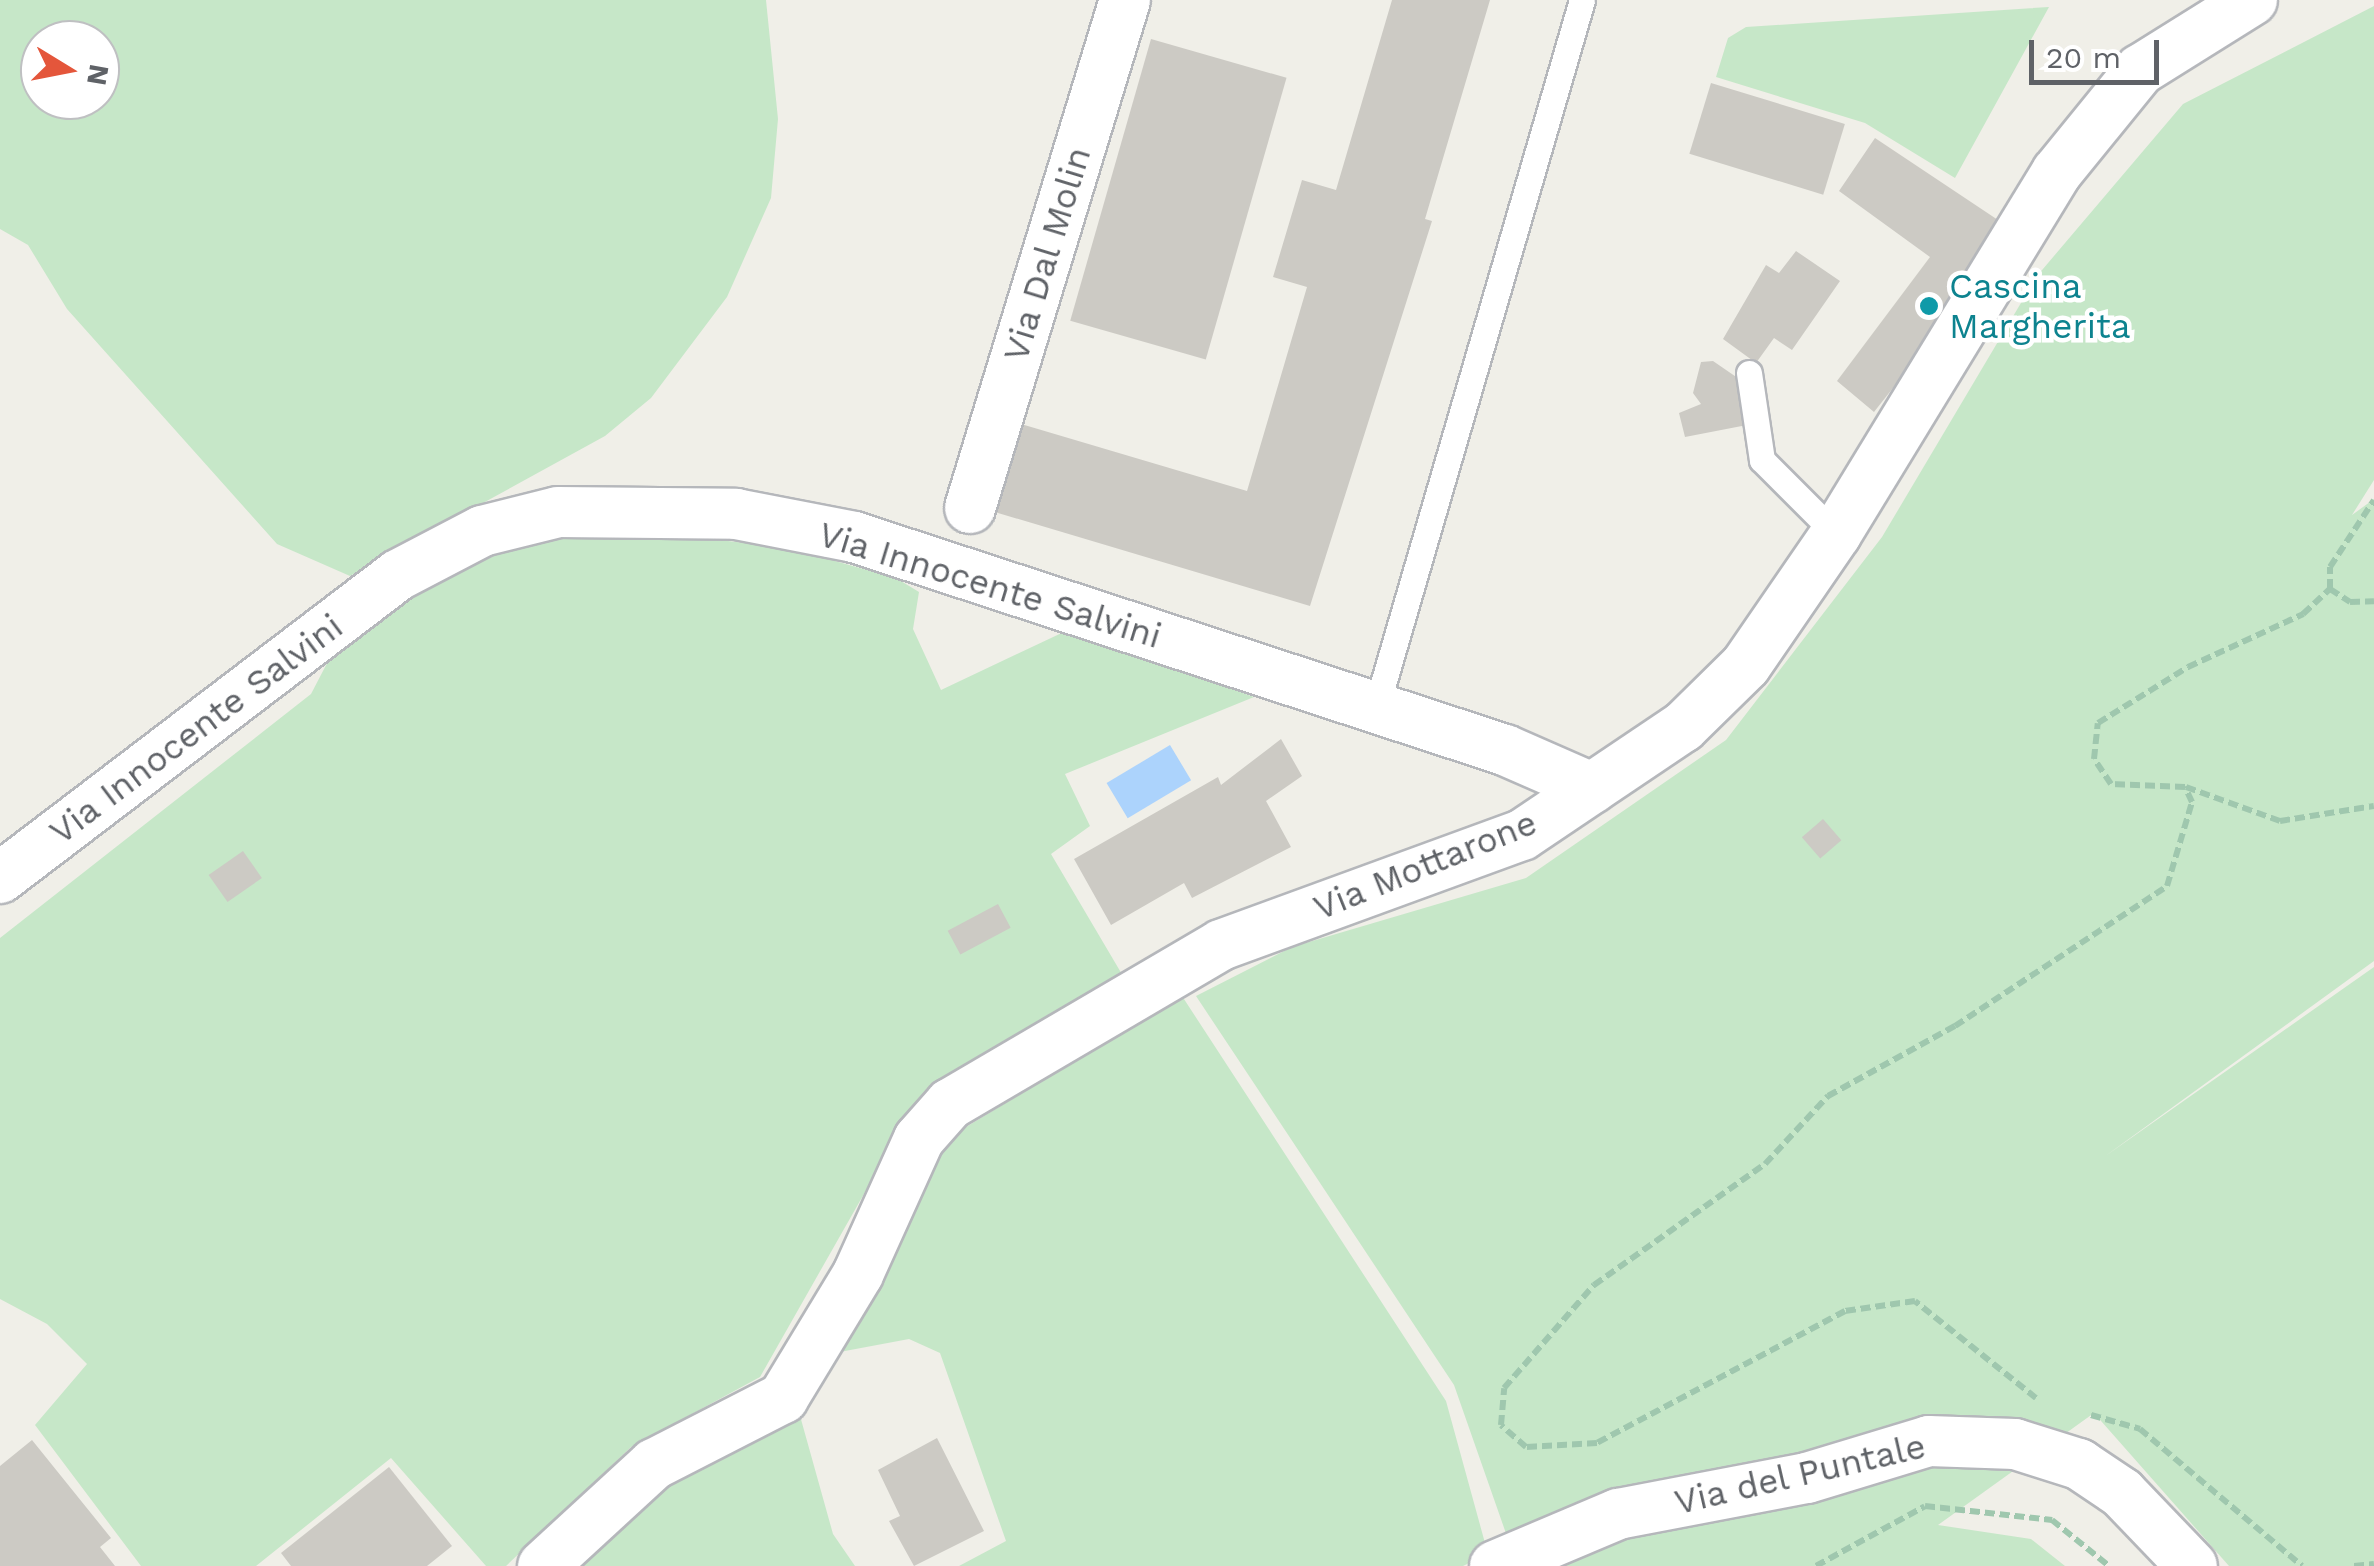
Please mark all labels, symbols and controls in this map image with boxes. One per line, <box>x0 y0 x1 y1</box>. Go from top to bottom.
north arrow <box>20 20 120 120</box>
scale bar <box>2034 20 2164 82</box>
text: 20 m <box>2046 40 2121 75</box>
text: N <box>80 62 116 88</box>
street label: Via Dal Molin <box>994 141 1100 367</box>
place label: Cascina Margherita <box>1949 265 2130 347</box>
marker: Cascina Margherita <box>1918 295 1940 317</box>
street label: Via Innocente Salvini <box>813 513 1167 657</box>
street label: Via Innocente Salvini <box>41 605 351 853</box>
street label: Via Mottarone <box>1307 801 1543 929</box>
street label: Via del Puntale <box>1669 1424 1931 1524</box>

